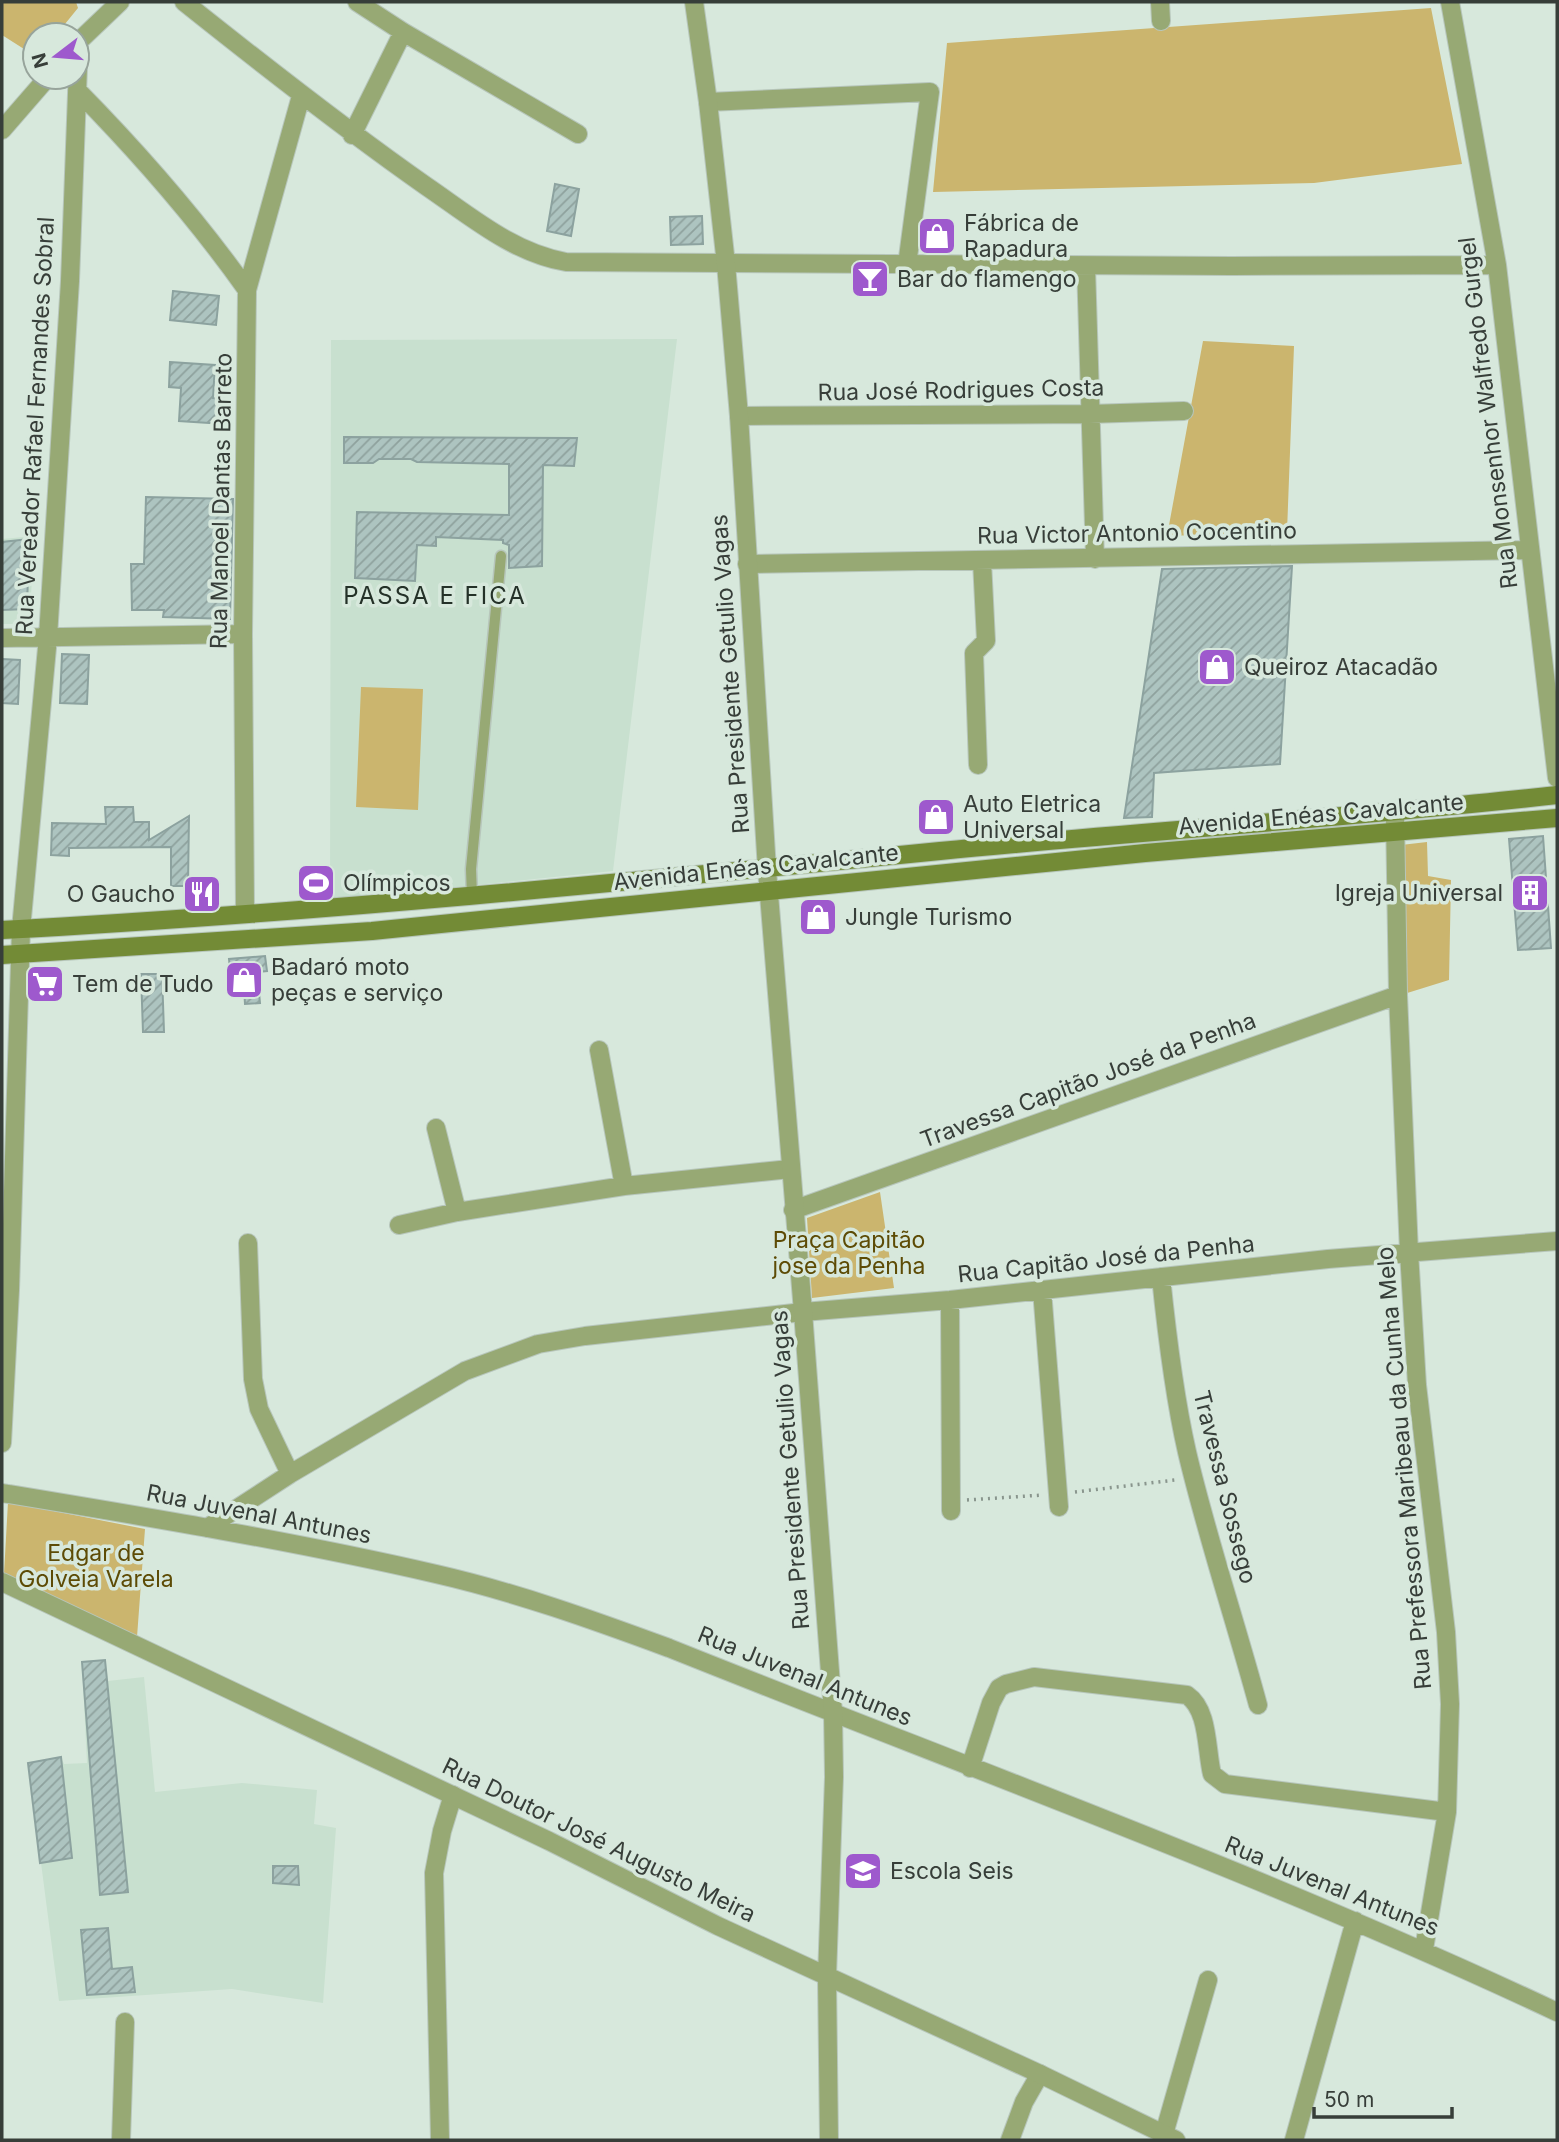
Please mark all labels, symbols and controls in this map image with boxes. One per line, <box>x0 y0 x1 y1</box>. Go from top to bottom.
north arrow <box>21 21 91 91</box>
text: N <box>27 50 53 71</box>
place label: Fábrica de Rapadura <box>964 209 1079 263</box>
shop icon: Fábrica de Rapadura <box>916 215 958 257</box>
street label: Rua Vereador Rafael Fernandes Sobral <box>10 216 60 636</box>
street label: Rua Monsenhor Walfredo Gurgel <box>1453 235 1523 591</box>
bar icon: Bar do flamengo <box>849 258 891 300</box>
place label: Bar do flamengo <box>897 265 1076 293</box>
street label: Rua Manoel Dantas Barreto <box>204 353 238 649</box>
street label: Rua José Rodrigues Costa <box>817 374 1105 406</box>
street label: Rua Presidente Getulio Vagas <box>705 513 755 835</box>
street label: Rua Victor Antonio Cocentino <box>977 516 1297 550</box>
district label: PASSA E FICA <box>343 581 527 610</box>
shop icon: Queiroz Atacadão <box>1196 646 1238 688</box>
place label: Queiroz Atacadão <box>1244 653 1438 681</box>
street label: Avenida Enéas Cavalcante <box>1177 788 1465 840</box>
place label: Auto Eletrica Universal <box>963 790 1101 844</box>
shop icon: Auto Eletrica Universal <box>915 796 957 838</box>
street label: Avenida Enéas Cavalcante <box>612 838 900 896</box>
sports icon: Olímpicos <box>295 862 337 904</box>
place label: Olímpicos <box>343 869 451 897</box>
building icon: Igreja Universal <box>1509 872 1551 914</box>
restaurant icon: O Gaucho <box>181 873 223 915</box>
place label: Igreja Universal <box>1335 879 1503 907</box>
place label: O Gaucho <box>67 880 175 908</box>
shop icon: Jungle Turismo <box>797 896 839 938</box>
place label: Jungle Turismo <box>845 903 1012 931</box>
place label: Badaró moto peças e serviço <box>271 953 443 1007</box>
shop icon: Badaró moto peças e serviço <box>223 959 265 1001</box>
supermarket icon: Tem de Tudo <box>24 963 66 1005</box>
place label: Tem de Tudo <box>72 970 214 998</box>
street label: Travessa Capitão José da Penha <box>916 1006 1260 1154</box>
park label: Praça Capitão jose da Penha <box>772 1226 925 1280</box>
street label: Rua Capitão José da Penha <box>956 1229 1256 1289</box>
street label: Rua Prefessora Maribeau da Cunha Melo <box>1371 1245 1437 1691</box>
street label: Rua Presidente Getulio Vagas <box>765 1309 815 1631</box>
street label: Travessa Sossego <box>1187 1387 1263 1587</box>
street label: Rua Juvenal Antunes <box>144 1478 374 1550</box>
park label: Edgar de Golveia Varela <box>18 1539 174 1593</box>
street label: Rua Juvenal Antunes <box>694 1620 916 1732</box>
street label: Rua Doutor José Augusto Meira <box>438 1752 760 1928</box>
street label: Rua Juvenal Antunes <box>1221 1830 1443 1942</box>
school or university icon: Escola Seis <box>842 1850 884 1892</box>
place label: Escola Seis <box>890 1857 1014 1885</box>
scale bar <box>1314 2076 1452 2120</box>
text: 50 m <box>1324 2087 1374 2112</box>

